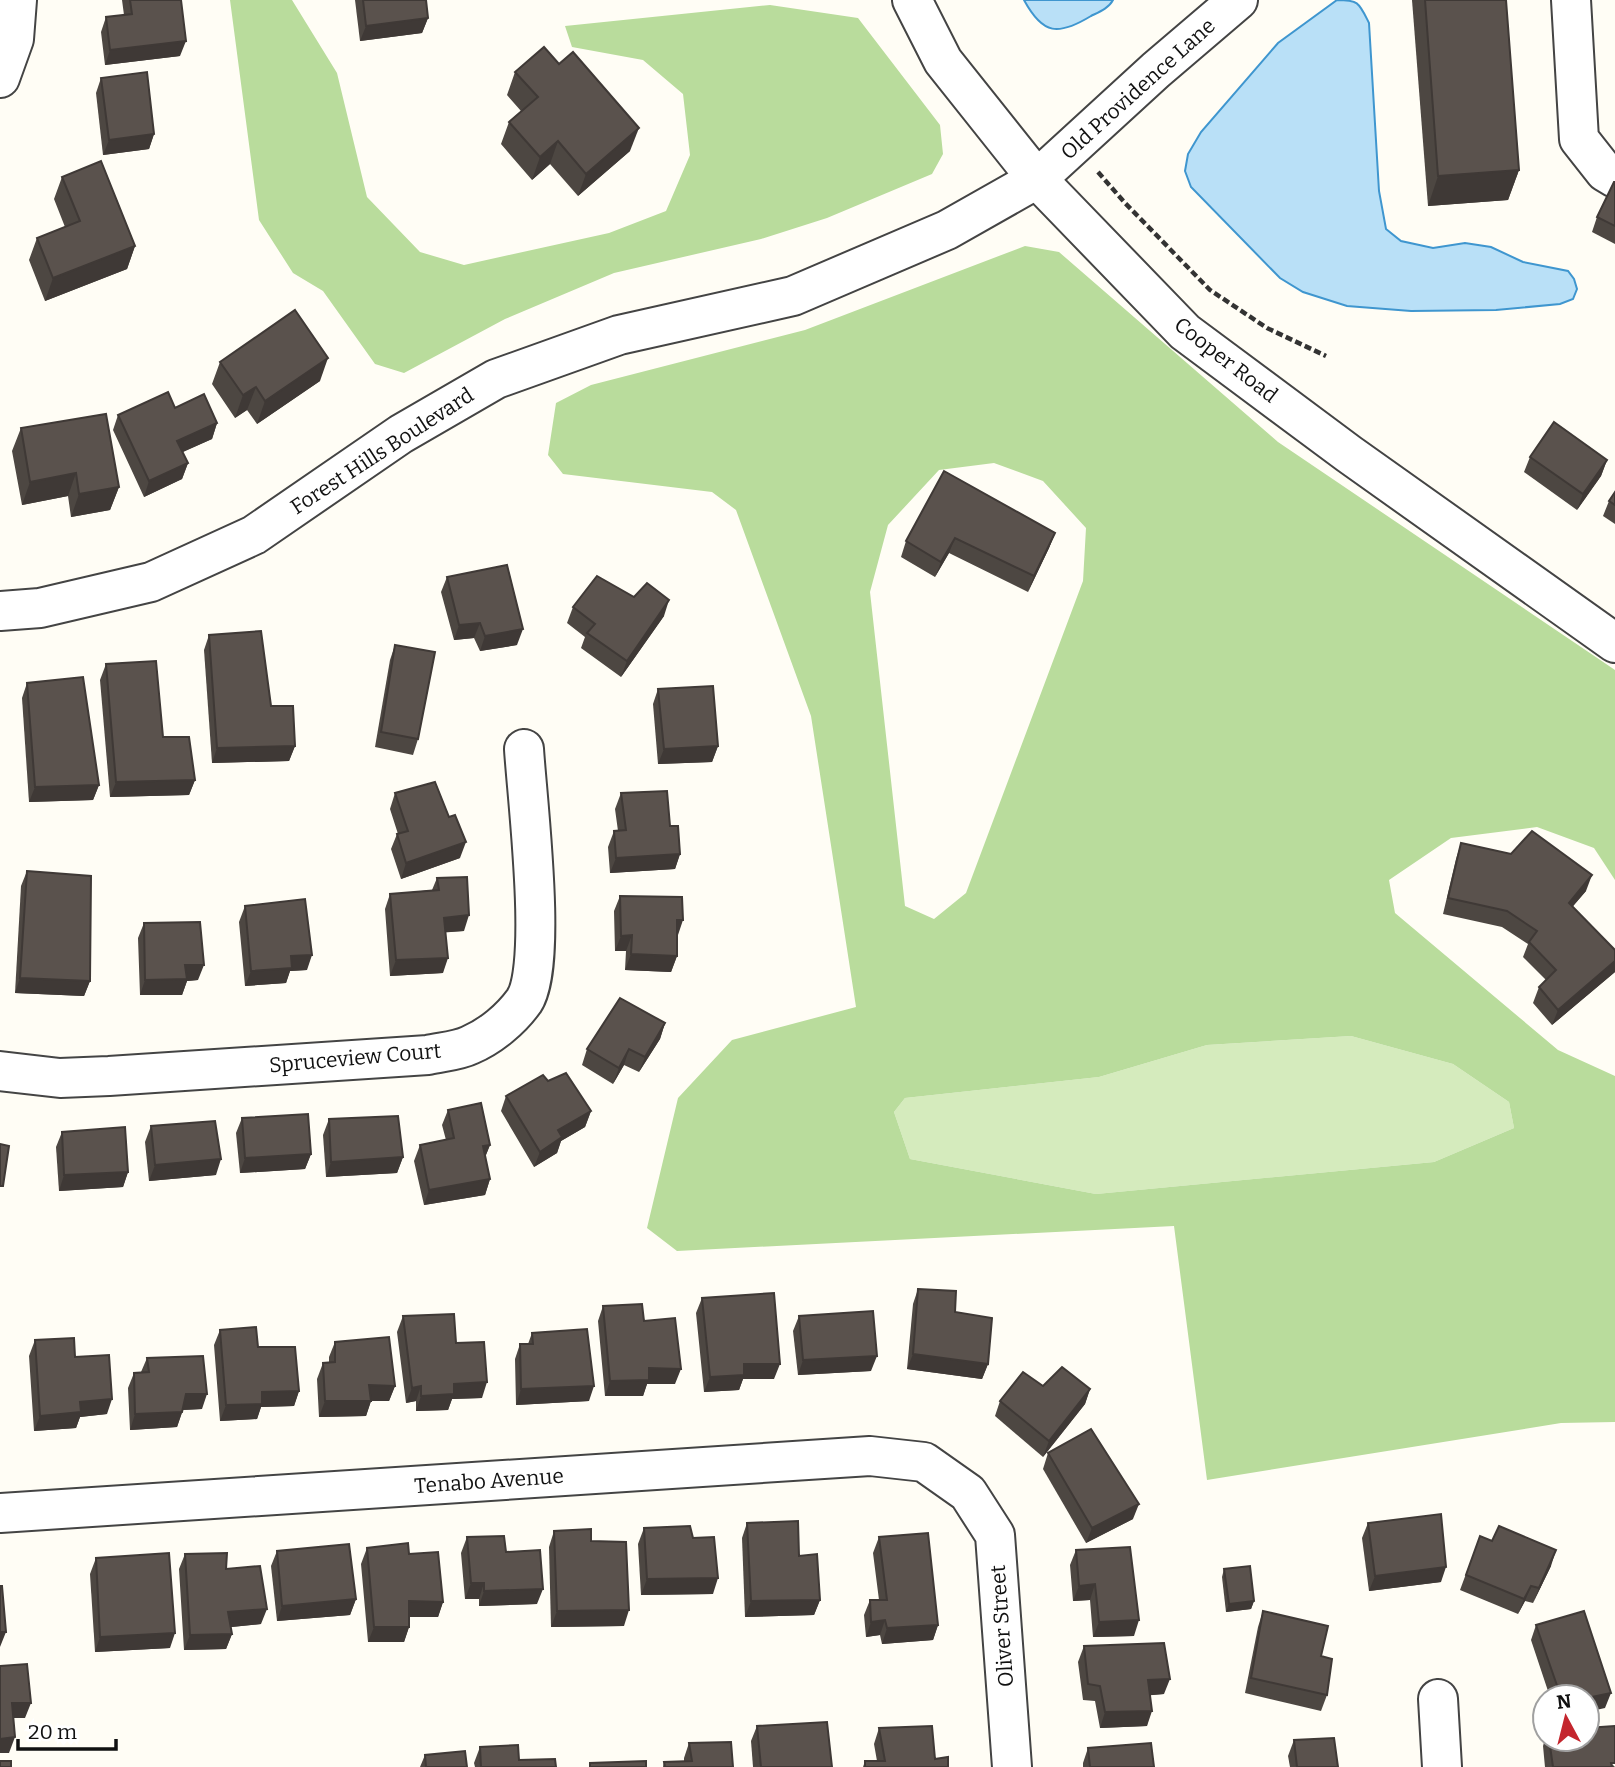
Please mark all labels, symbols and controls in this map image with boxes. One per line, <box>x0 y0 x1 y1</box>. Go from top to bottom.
street label: Old Providence Lane <box>1055 13 1221 165</box>
street label: Cooper Road <box>1169 312 1283 408</box>
street label: Forest Hills Boulevard <box>286 382 478 520</box>
street label: Spruceview Court <box>268 1038 442 1078</box>
street label: Tenabo Avenue <box>413 1463 565 1499</box>
street label: Oliver Street <box>985 1564 1019 1688</box>
north arrow <box>1531 1683 1601 1753</box>
text: N <box>1555 1689 1573 1714</box>
scale bar <box>18 1708 116 1752</box>
text: 20 m <box>28 1719 77 1745</box>

